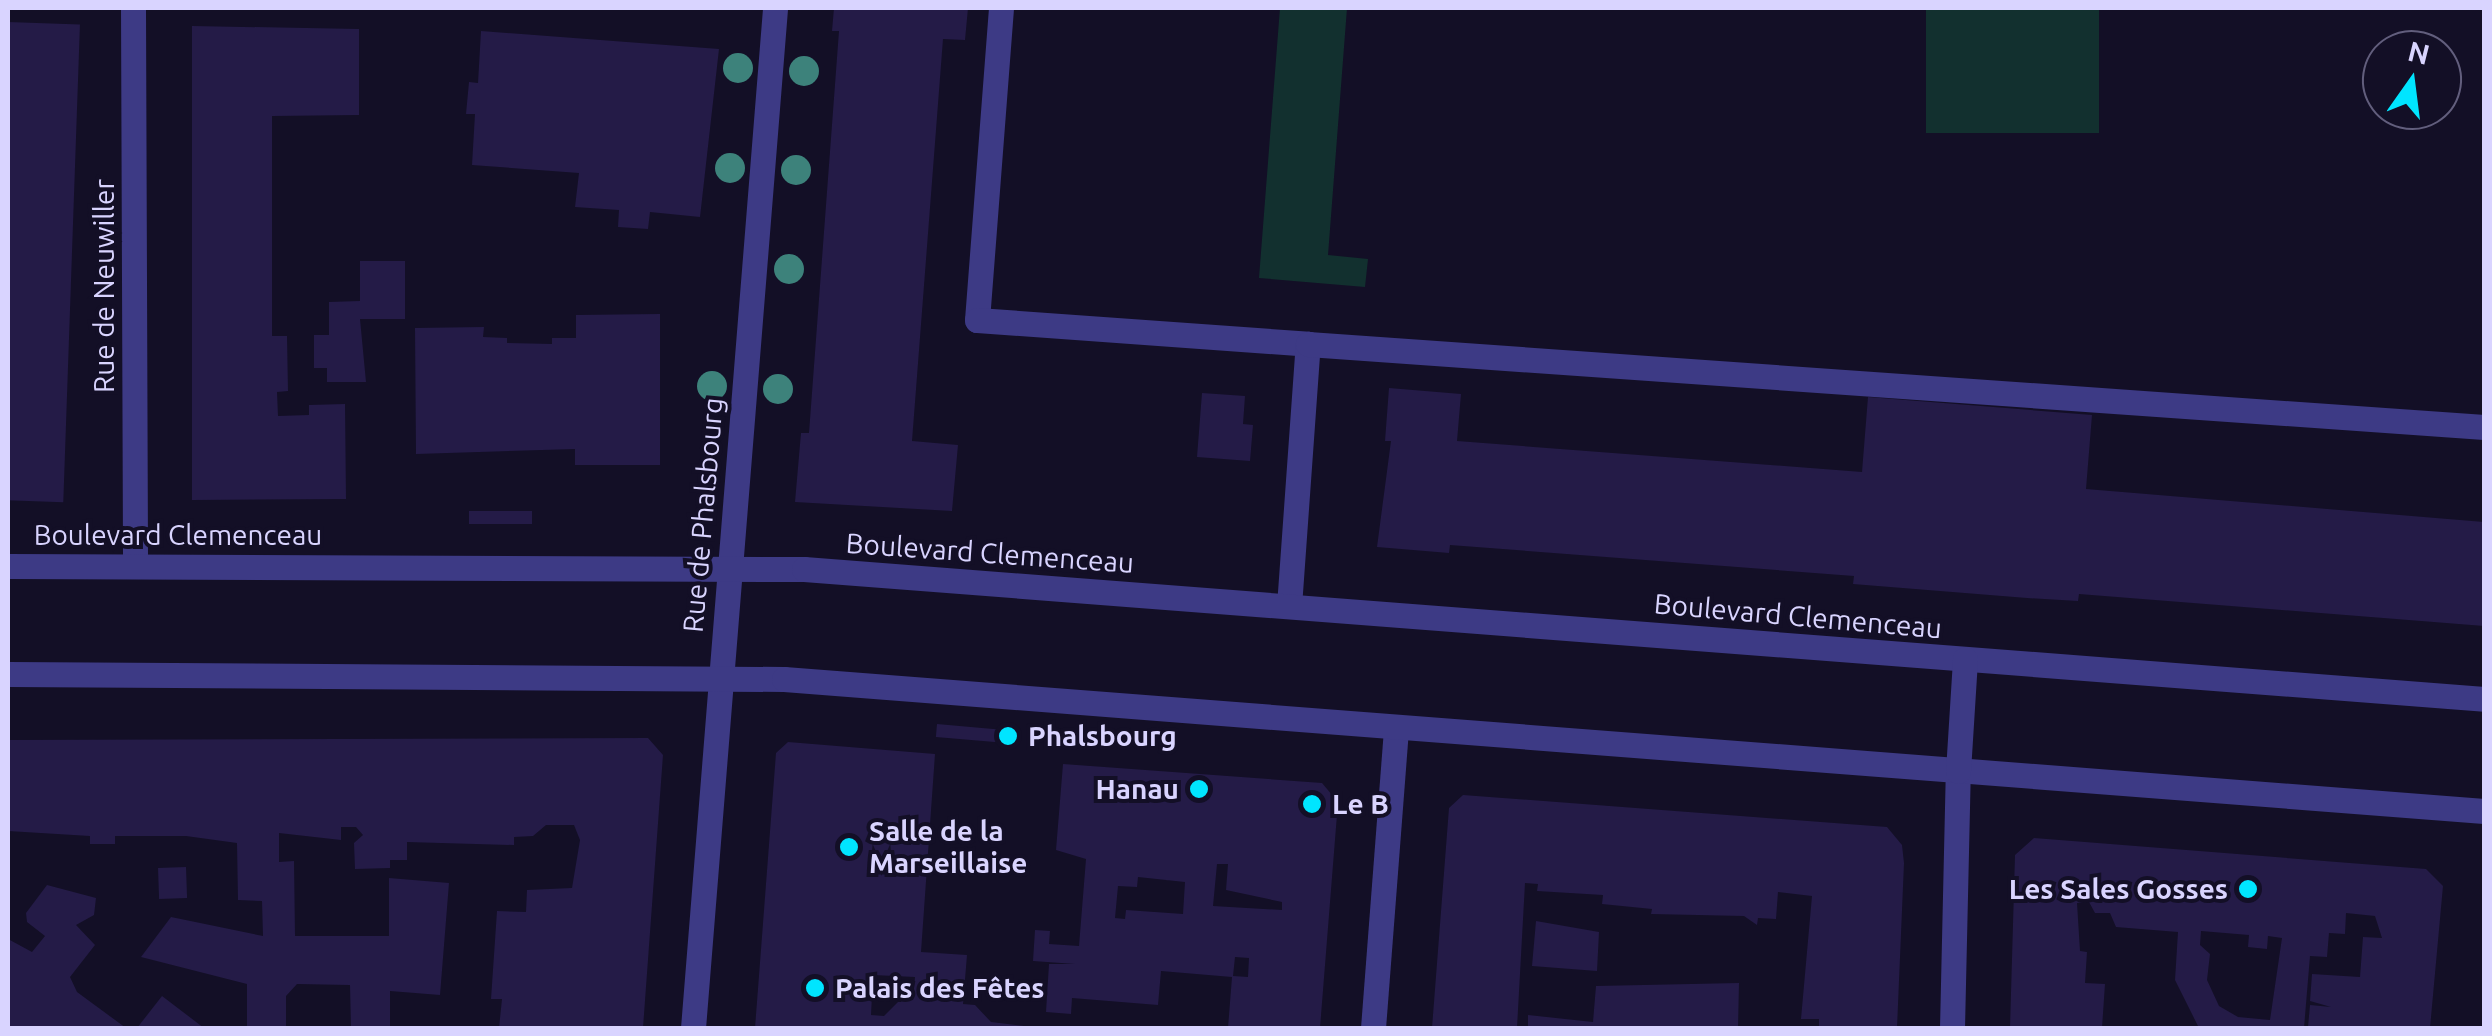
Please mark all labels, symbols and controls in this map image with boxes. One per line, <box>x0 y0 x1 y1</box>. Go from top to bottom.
north arrow <box>2362 30 2462 130</box>
text: N <box>2405 35 2433 70</box>
street label: Rue de Neuwiller <box>87 179 121 393</box>
street label: Rue de Phalsbourg <box>676 396 730 634</box>
street label: Boulevard Clemenceau <box>34 518 322 552</box>
street label: Boulevard Clemenceau <box>845 526 1135 580</box>
street label: Boulevard Clemenceau <box>1653 587 1943 645</box>
place label: Phalsbourg <box>1028 719 1177 753</box>
marker: Phalsbourg <box>997 725 1019 747</box>
place label: Hanau <box>1096 772 1179 806</box>
marker: Hanau <box>1188 778 1210 800</box>
place label: Le B <box>1332 787 1389 821</box>
marker: Le B <box>1301 793 1323 815</box>
place label: Salle de la Marseillaise <box>869 814 1027 880</box>
marker: Salle de la Marseillaise <box>838 836 860 858</box>
place label: Les Sales Gosses <box>2009 872 2228 906</box>
marker: Les Sales Gosses <box>2237 878 2259 900</box>
place label: Palais des Fêtes <box>835 971 1044 1005</box>
marker: Palais des Fêtes <box>804 977 826 999</box>

